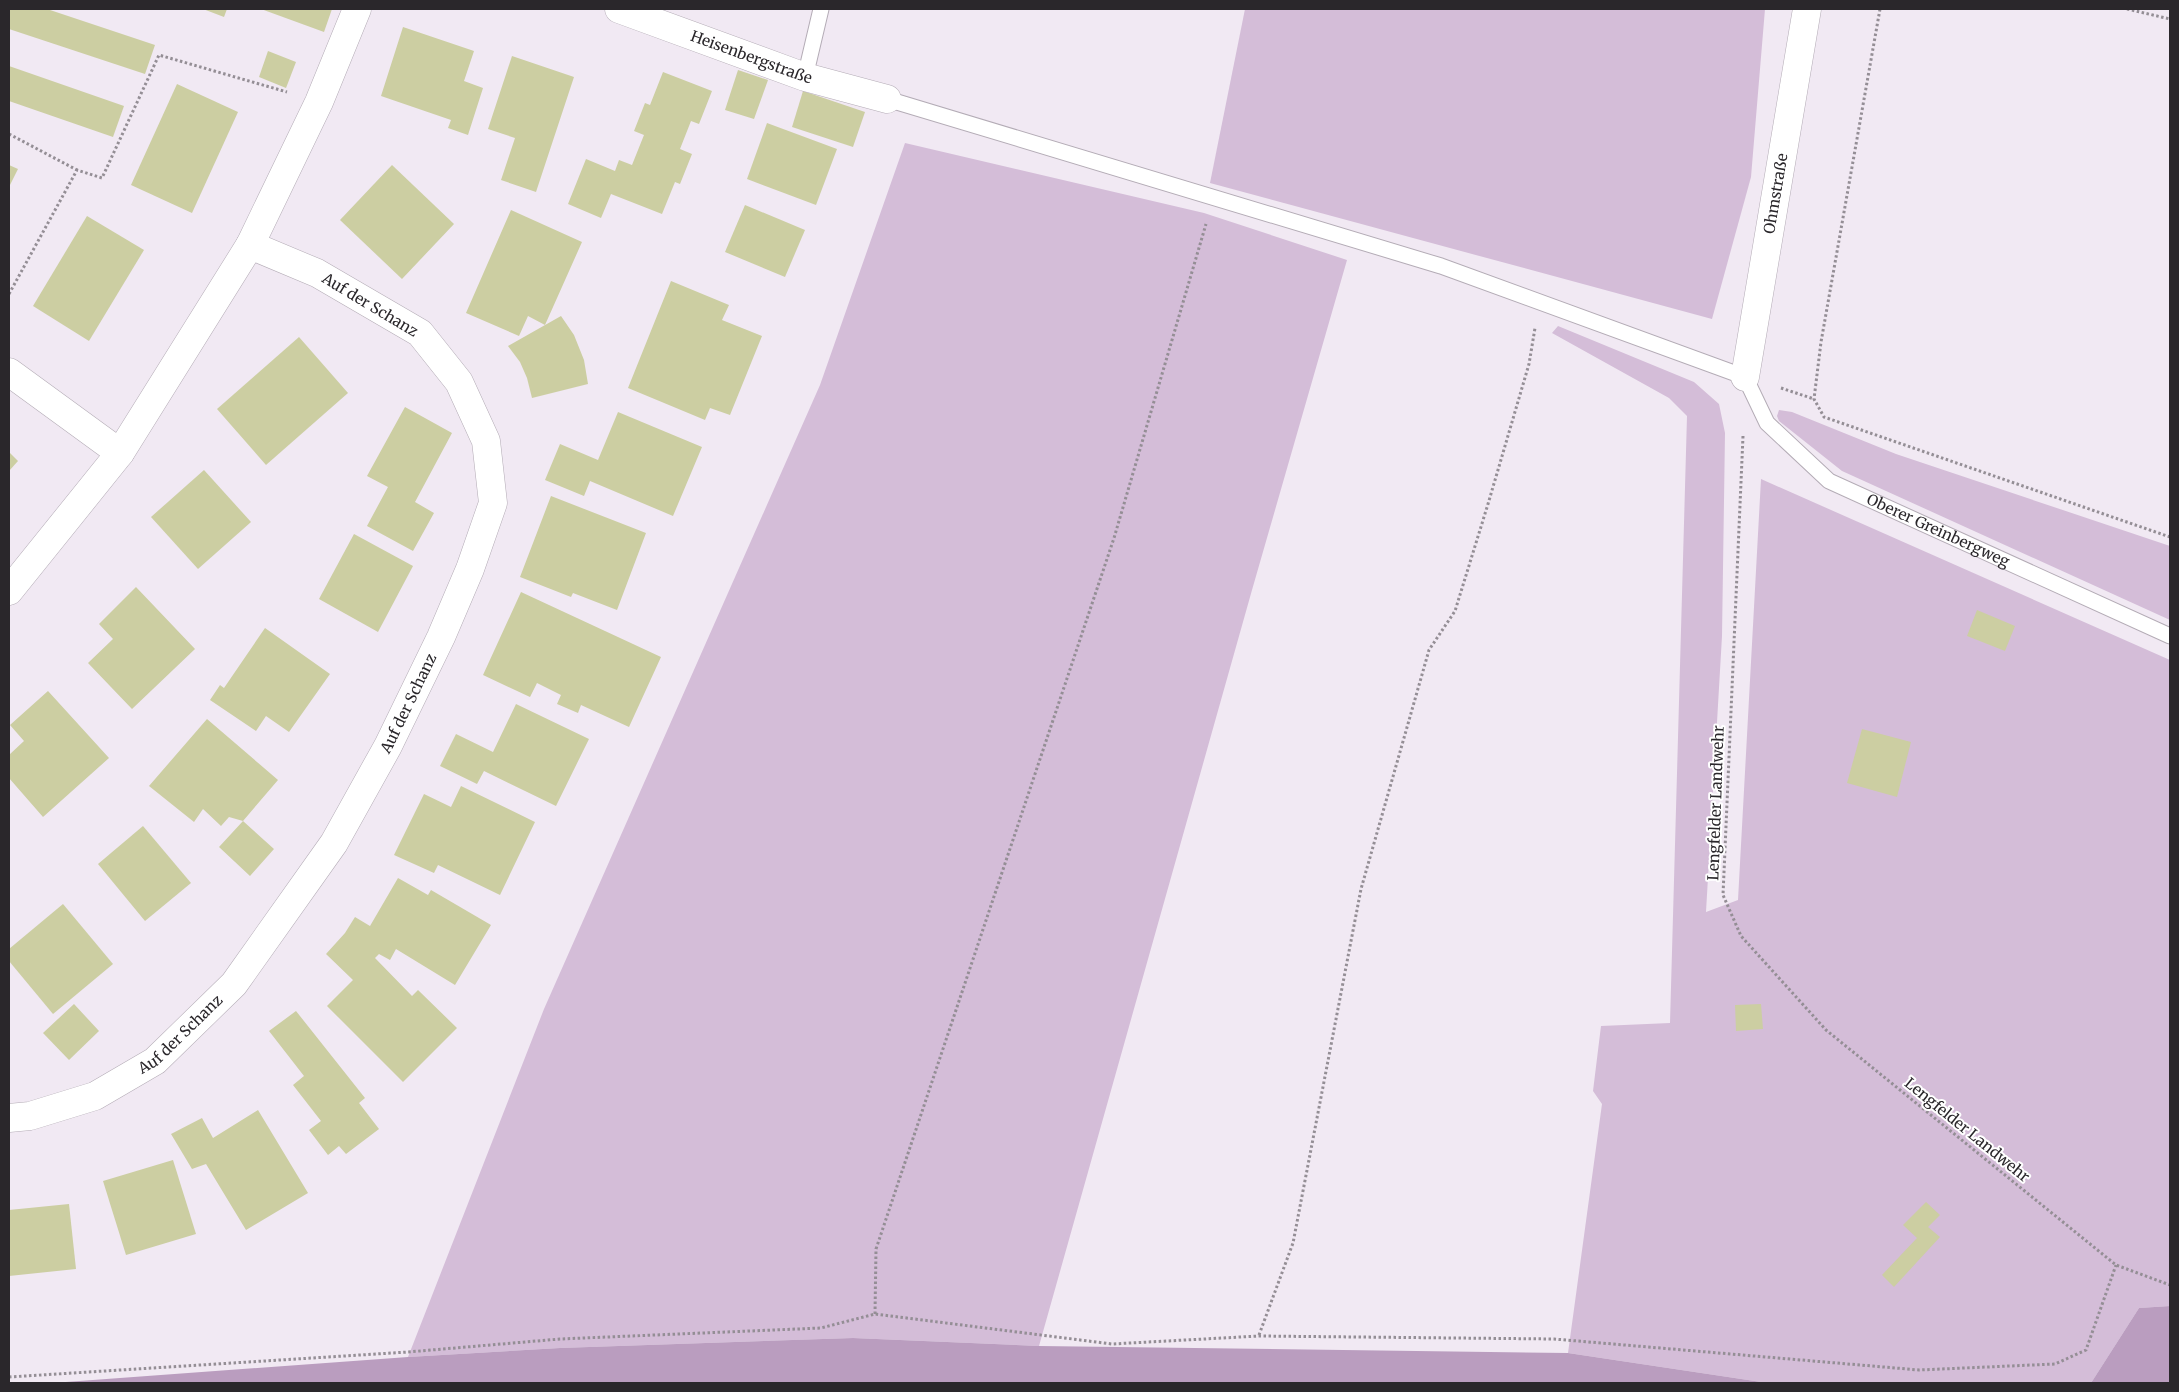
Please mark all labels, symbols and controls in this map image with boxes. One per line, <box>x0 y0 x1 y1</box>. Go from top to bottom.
street label: Heisenbergstraße <box>688 26 814 88</box>
street label: Ohmstraße <box>1759 152 1792 235</box>
street label: Auf der Schanz <box>318 268 422 341</box>
street label: Oberer Greinbergweg <box>1864 489 2013 571</box>
street label: Auf der Schanz <box>375 650 441 757</box>
street label: Lengfelder Landwehr <box>1703 725 1728 881</box>
street label: Auf der Schanz <box>134 990 226 1078</box>
street label: Lengfelder Landwehr <box>1901 1073 2034 1186</box>

